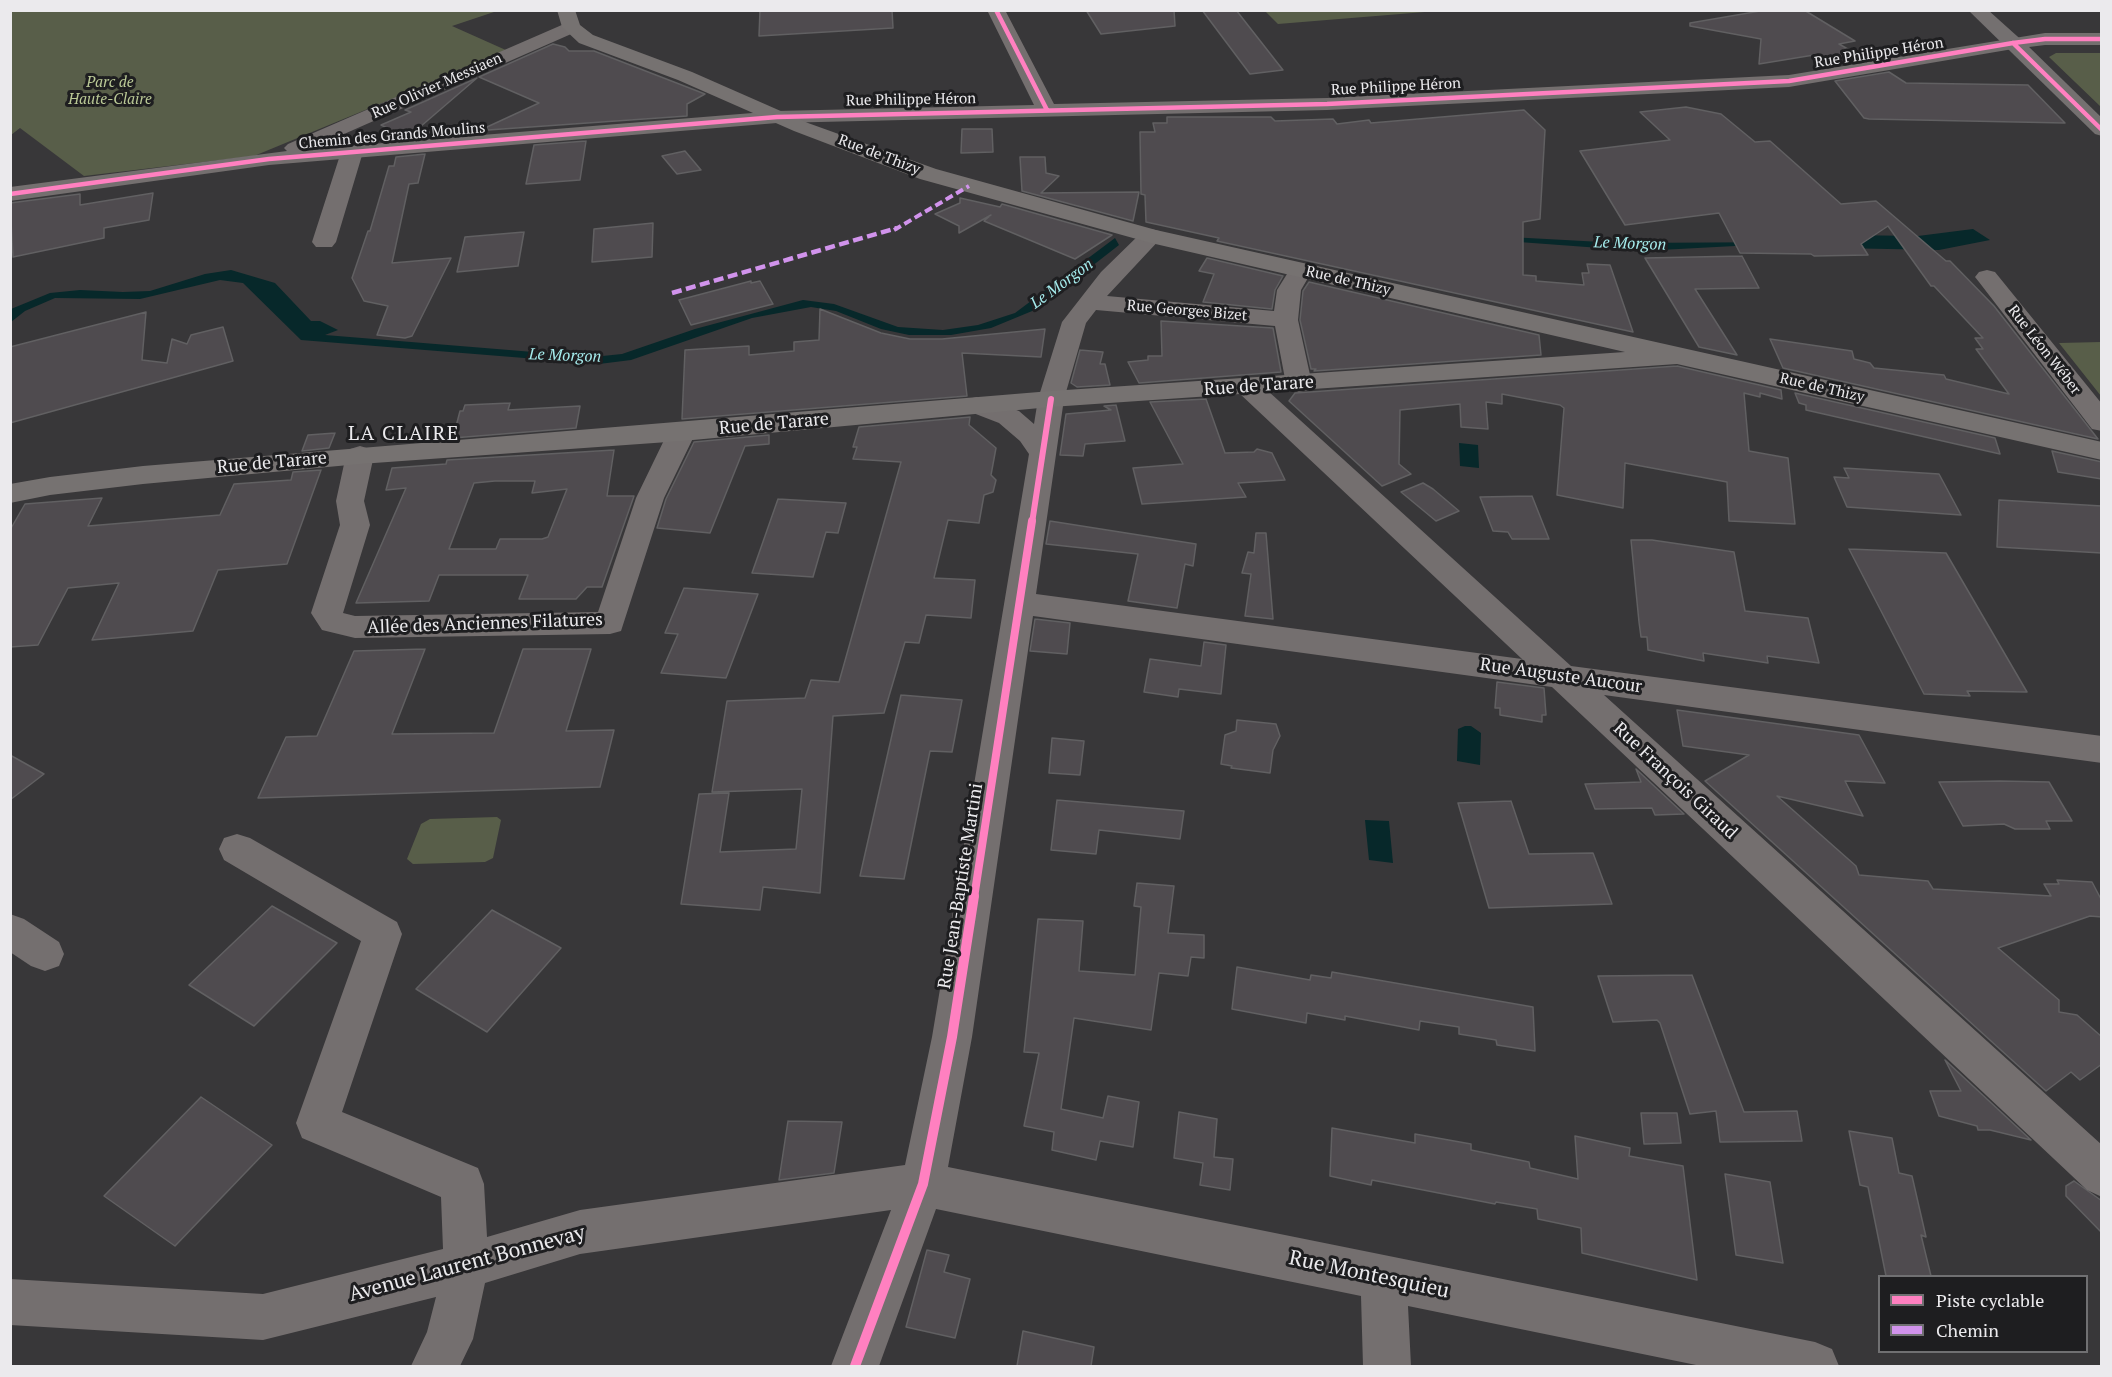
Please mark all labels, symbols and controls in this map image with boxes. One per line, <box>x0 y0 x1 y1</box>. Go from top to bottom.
street label: Rue Philippe Héron <box>1813 34 1945 72</box>
street label: Rue Olivier Messiaen <box>369 49 505 123</box>
park label: Parc de Haute-Claire <box>68 74 152 109</box>
street label: Rue Philippe Héron <box>1330 75 1462 99</box>
street label: Rue Philippe Héron <box>846 90 976 110</box>
street label: Chemin des Grands Moulins <box>298 119 486 153</box>
street label: Rue de Thizy <box>836 131 922 179</box>
water label: Le Morgon <box>1593 233 1667 255</box>
water label: Le Morgon <box>1027 255 1097 313</box>
street label: Rue de Thizy <box>1304 263 1392 299</box>
street label: Rue Georges Bizet <box>1126 297 1248 325</box>
street label: Rue Léon Wéber <box>2004 302 2084 398</box>
water label: Le Morgon <box>528 345 602 367</box>
street label: Rue de Thizy <box>1778 370 1866 406</box>
street label: Rue de Tarare <box>1203 371 1315 401</box>
street label: Rue de Tarare <box>718 408 830 440</box>
district label: LA CLAIRE <box>348 422 460 446</box>
street label: Rue de Tarare <box>216 447 328 479</box>
street label: Allée des Anciennes Filatures <box>367 609 603 639</box>
street label: Rue Auguste Aucour <box>1479 654 1643 698</box>
street label: Rue François Giraud <box>1609 718 1741 844</box>
street label: Rue Jean-Baptiste Martini <box>934 782 988 990</box>
street label: Avenue Laurent Bonnevay <box>346 1220 588 1308</box>
street label: Rue Montesquieu <box>1286 1246 1452 1304</box>
legend <box>1878 1275 2088 1353</box>
text: Piste cyclable <box>1936 1288 2044 1312</box>
text: Chemin <box>1936 1318 1999 1342</box>

